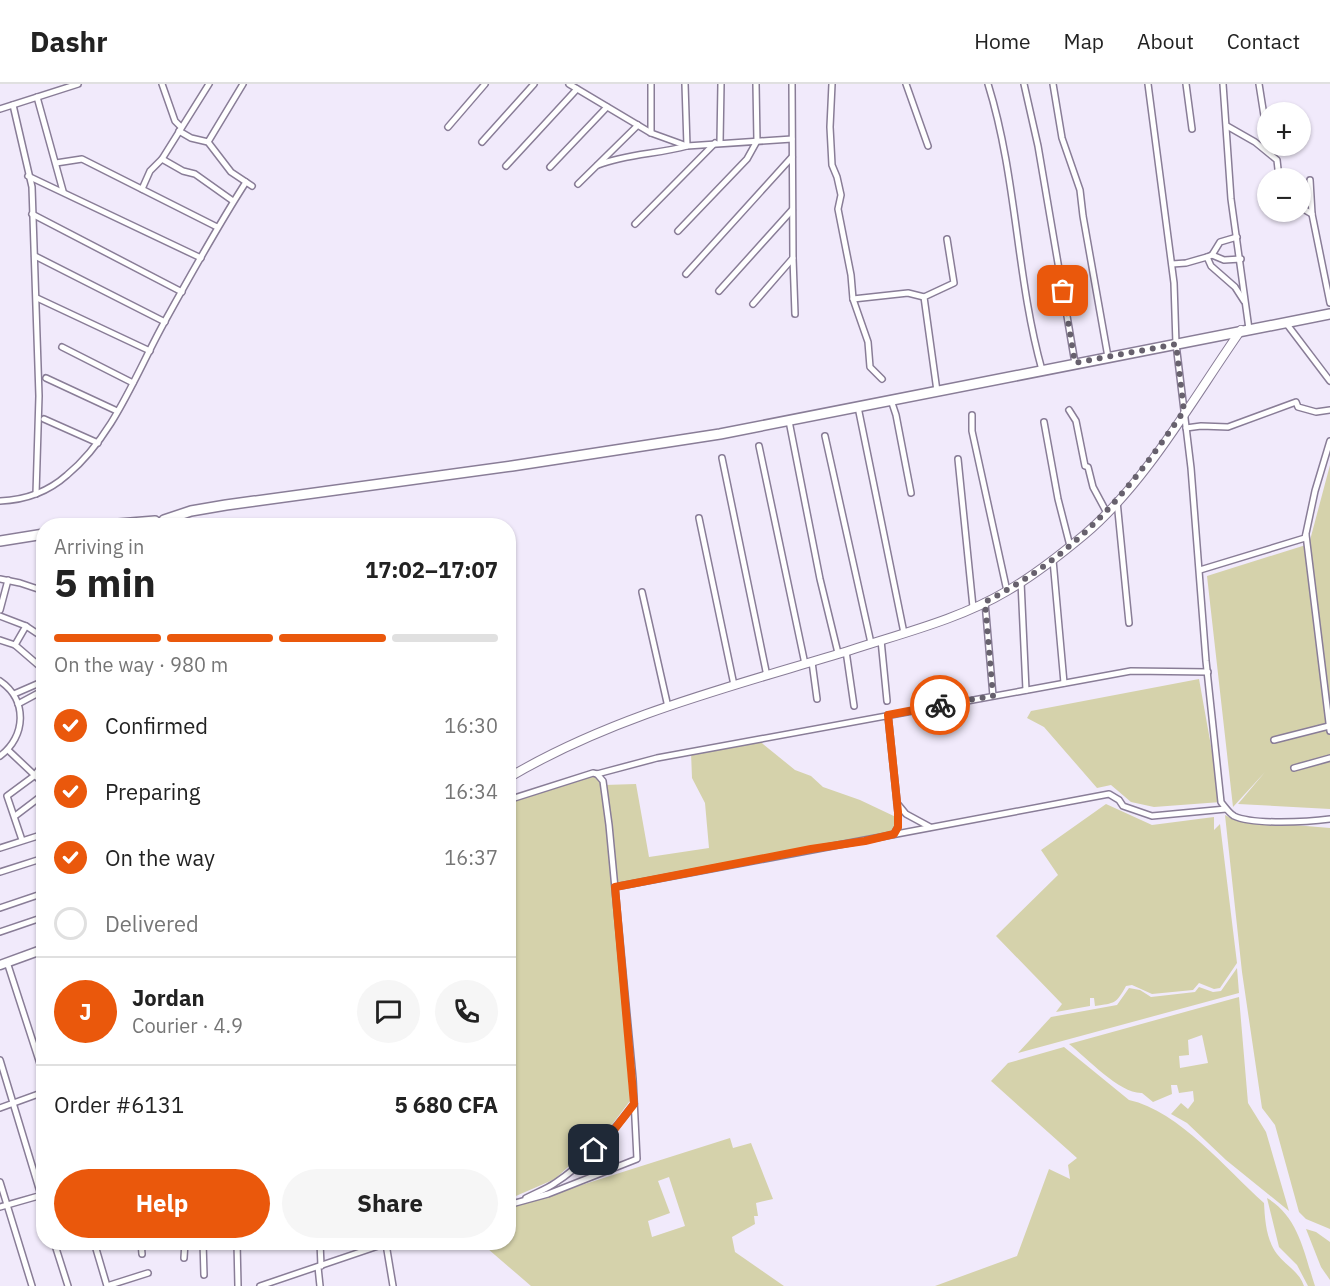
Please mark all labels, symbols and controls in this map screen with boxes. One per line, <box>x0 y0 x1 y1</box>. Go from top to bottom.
text: Dashr <box>30 23 108 60</box>
text: Home <box>974 27 1031 55</box>
text: Map <box>1064 27 1104 55</box>
text: About <box>1137 27 1194 55</box>
text: Contact <box>1227 27 1300 55</box>
map controls <box>1257 102 1311 222</box>
button: + <box>1257 102 1311 156</box>
button: − <box>1257 168 1311 222</box>
pin <box>1037 265 1088 316</box>
icon: bag <box>1046 274 1079 307</box>
text: Arriving in <box>54 533 144 560</box>
text: 17:02–17:07 <box>365 555 498 584</box>
text: 5 min <box>54 557 156 608</box>
text: On the way · 980 m <box>54 651 228 678</box>
courier <box>910 675 970 735</box>
icon: bike <box>924 689 957 722</box>
icon: check <box>54 709 87 742</box>
text: Confirmed <box>105 711 208 740</box>
text: 16:30 <box>444 712 498 739</box>
icon: check <box>54 775 87 808</box>
text: Preparing <box>105 777 200 806</box>
text: 16:34 <box>444 778 498 805</box>
icon: check <box>54 841 87 874</box>
text: On the way <box>105 843 215 872</box>
text: 16:37 <box>444 844 498 871</box>
text: Delivered <box>105 909 199 938</box>
button: chat <box>357 980 420 1043</box>
button: phone <box>435 980 498 1043</box>
text: Jordan <box>132 983 205 1012</box>
text: J <box>79 997 92 1026</box>
text: Courier · 4.9 <box>132 1012 243 1039</box>
text: Order #6131 <box>54 1090 184 1119</box>
text: 5 680 CFA <box>394 1090 498 1119</box>
pin <box>568 1124 619 1175</box>
icon: home <box>577 1133 610 1166</box>
button: Help <box>54 1169 270 1238</box>
button: Share <box>282 1169 498 1238</box>

